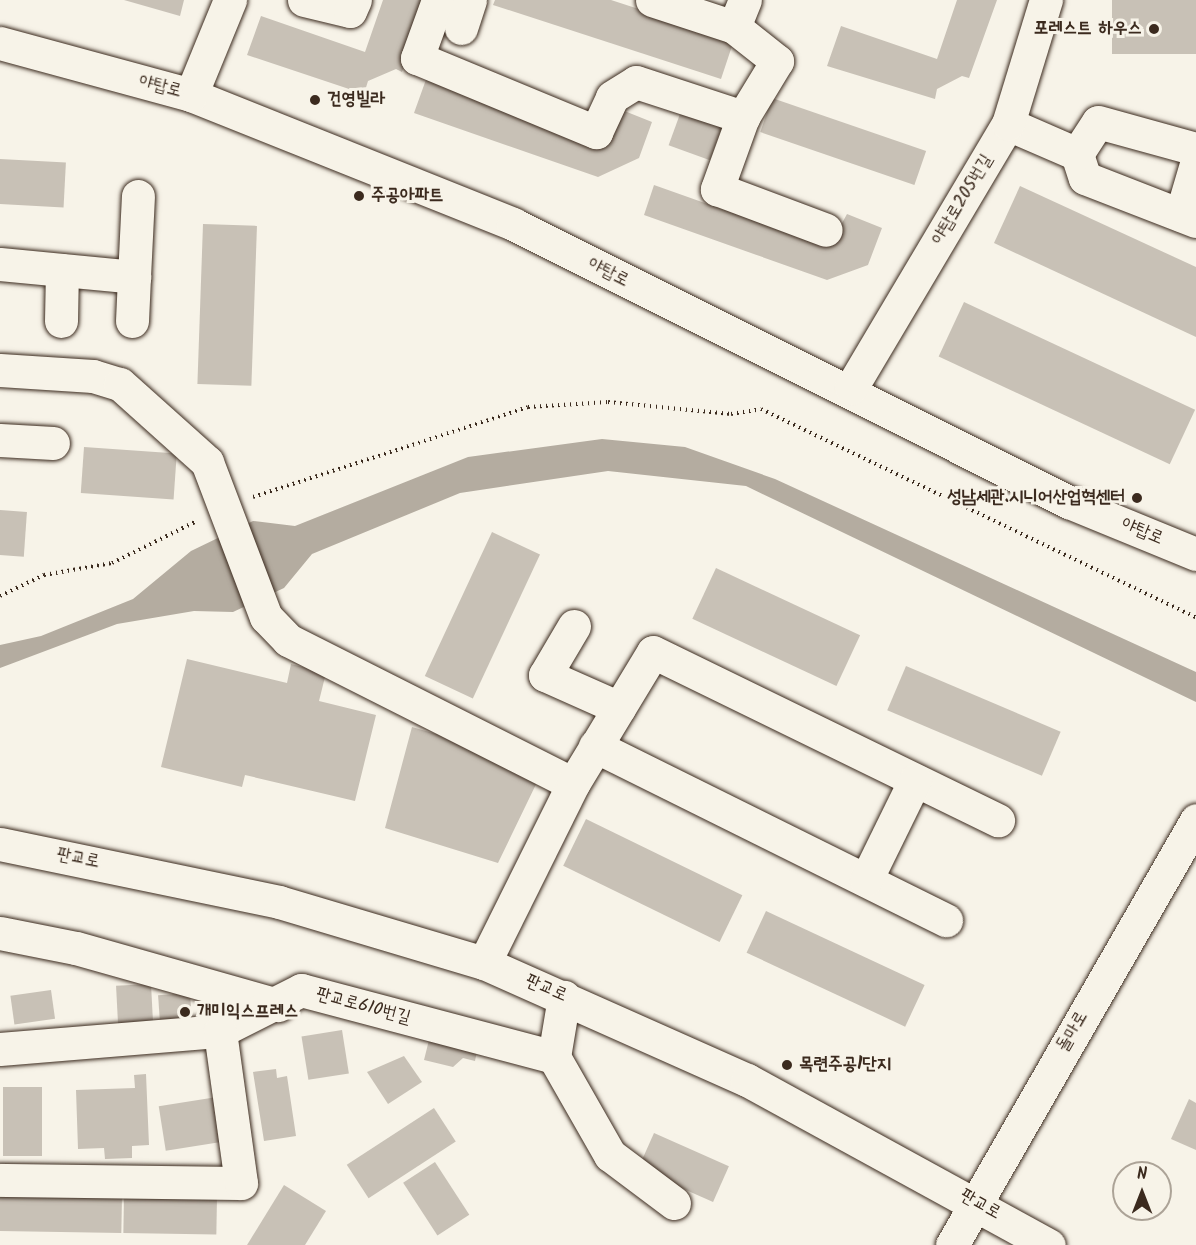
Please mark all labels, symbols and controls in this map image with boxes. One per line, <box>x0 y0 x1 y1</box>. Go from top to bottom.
place label: 포레스트 하우스 <box>1034 18 1142 40</box>
marker: 포레스트 하우스 <box>1147 22 1161 36</box>
street label: 야탑로 <box>136 71 184 103</box>
place label: 건영빌라 <box>327 89 385 111</box>
marker: 건영빌라 <box>308 93 322 107</box>
street label: 야탑로205번길 <box>928 151 998 249</box>
place label: 주공아파트 <box>371 185 443 207</box>
marker: 주공아파트 <box>352 189 366 203</box>
street label: 야탑로 <box>584 254 632 292</box>
place label: 성남세관.시니어산업혁센터 <box>947 487 1125 509</box>
marker: 성남세관.시니어산업혁센터 <box>1130 491 1144 505</box>
street label: 야탑로 <box>1118 514 1166 550</box>
street label: 판교로 <box>55 844 101 874</box>
street label: 판교로 <box>522 971 570 1007</box>
street label: 판교로610번길 <box>313 984 413 1030</box>
place label: 개미익스프레스 <box>197 1001 298 1023</box>
marker: 개미익스프레스 <box>178 1005 192 1019</box>
street label: 돌마로 <box>1053 1008 1093 1056</box>
place label: 목련주공1단지 <box>799 1054 891 1076</box>
marker: 목련주공1단지 <box>780 1058 794 1072</box>
north arrow <box>1112 1161 1172 1221</box>
text: N <box>1137 1162 1147 1187</box>
street label: 판교로 <box>956 1185 1004 1225</box>

